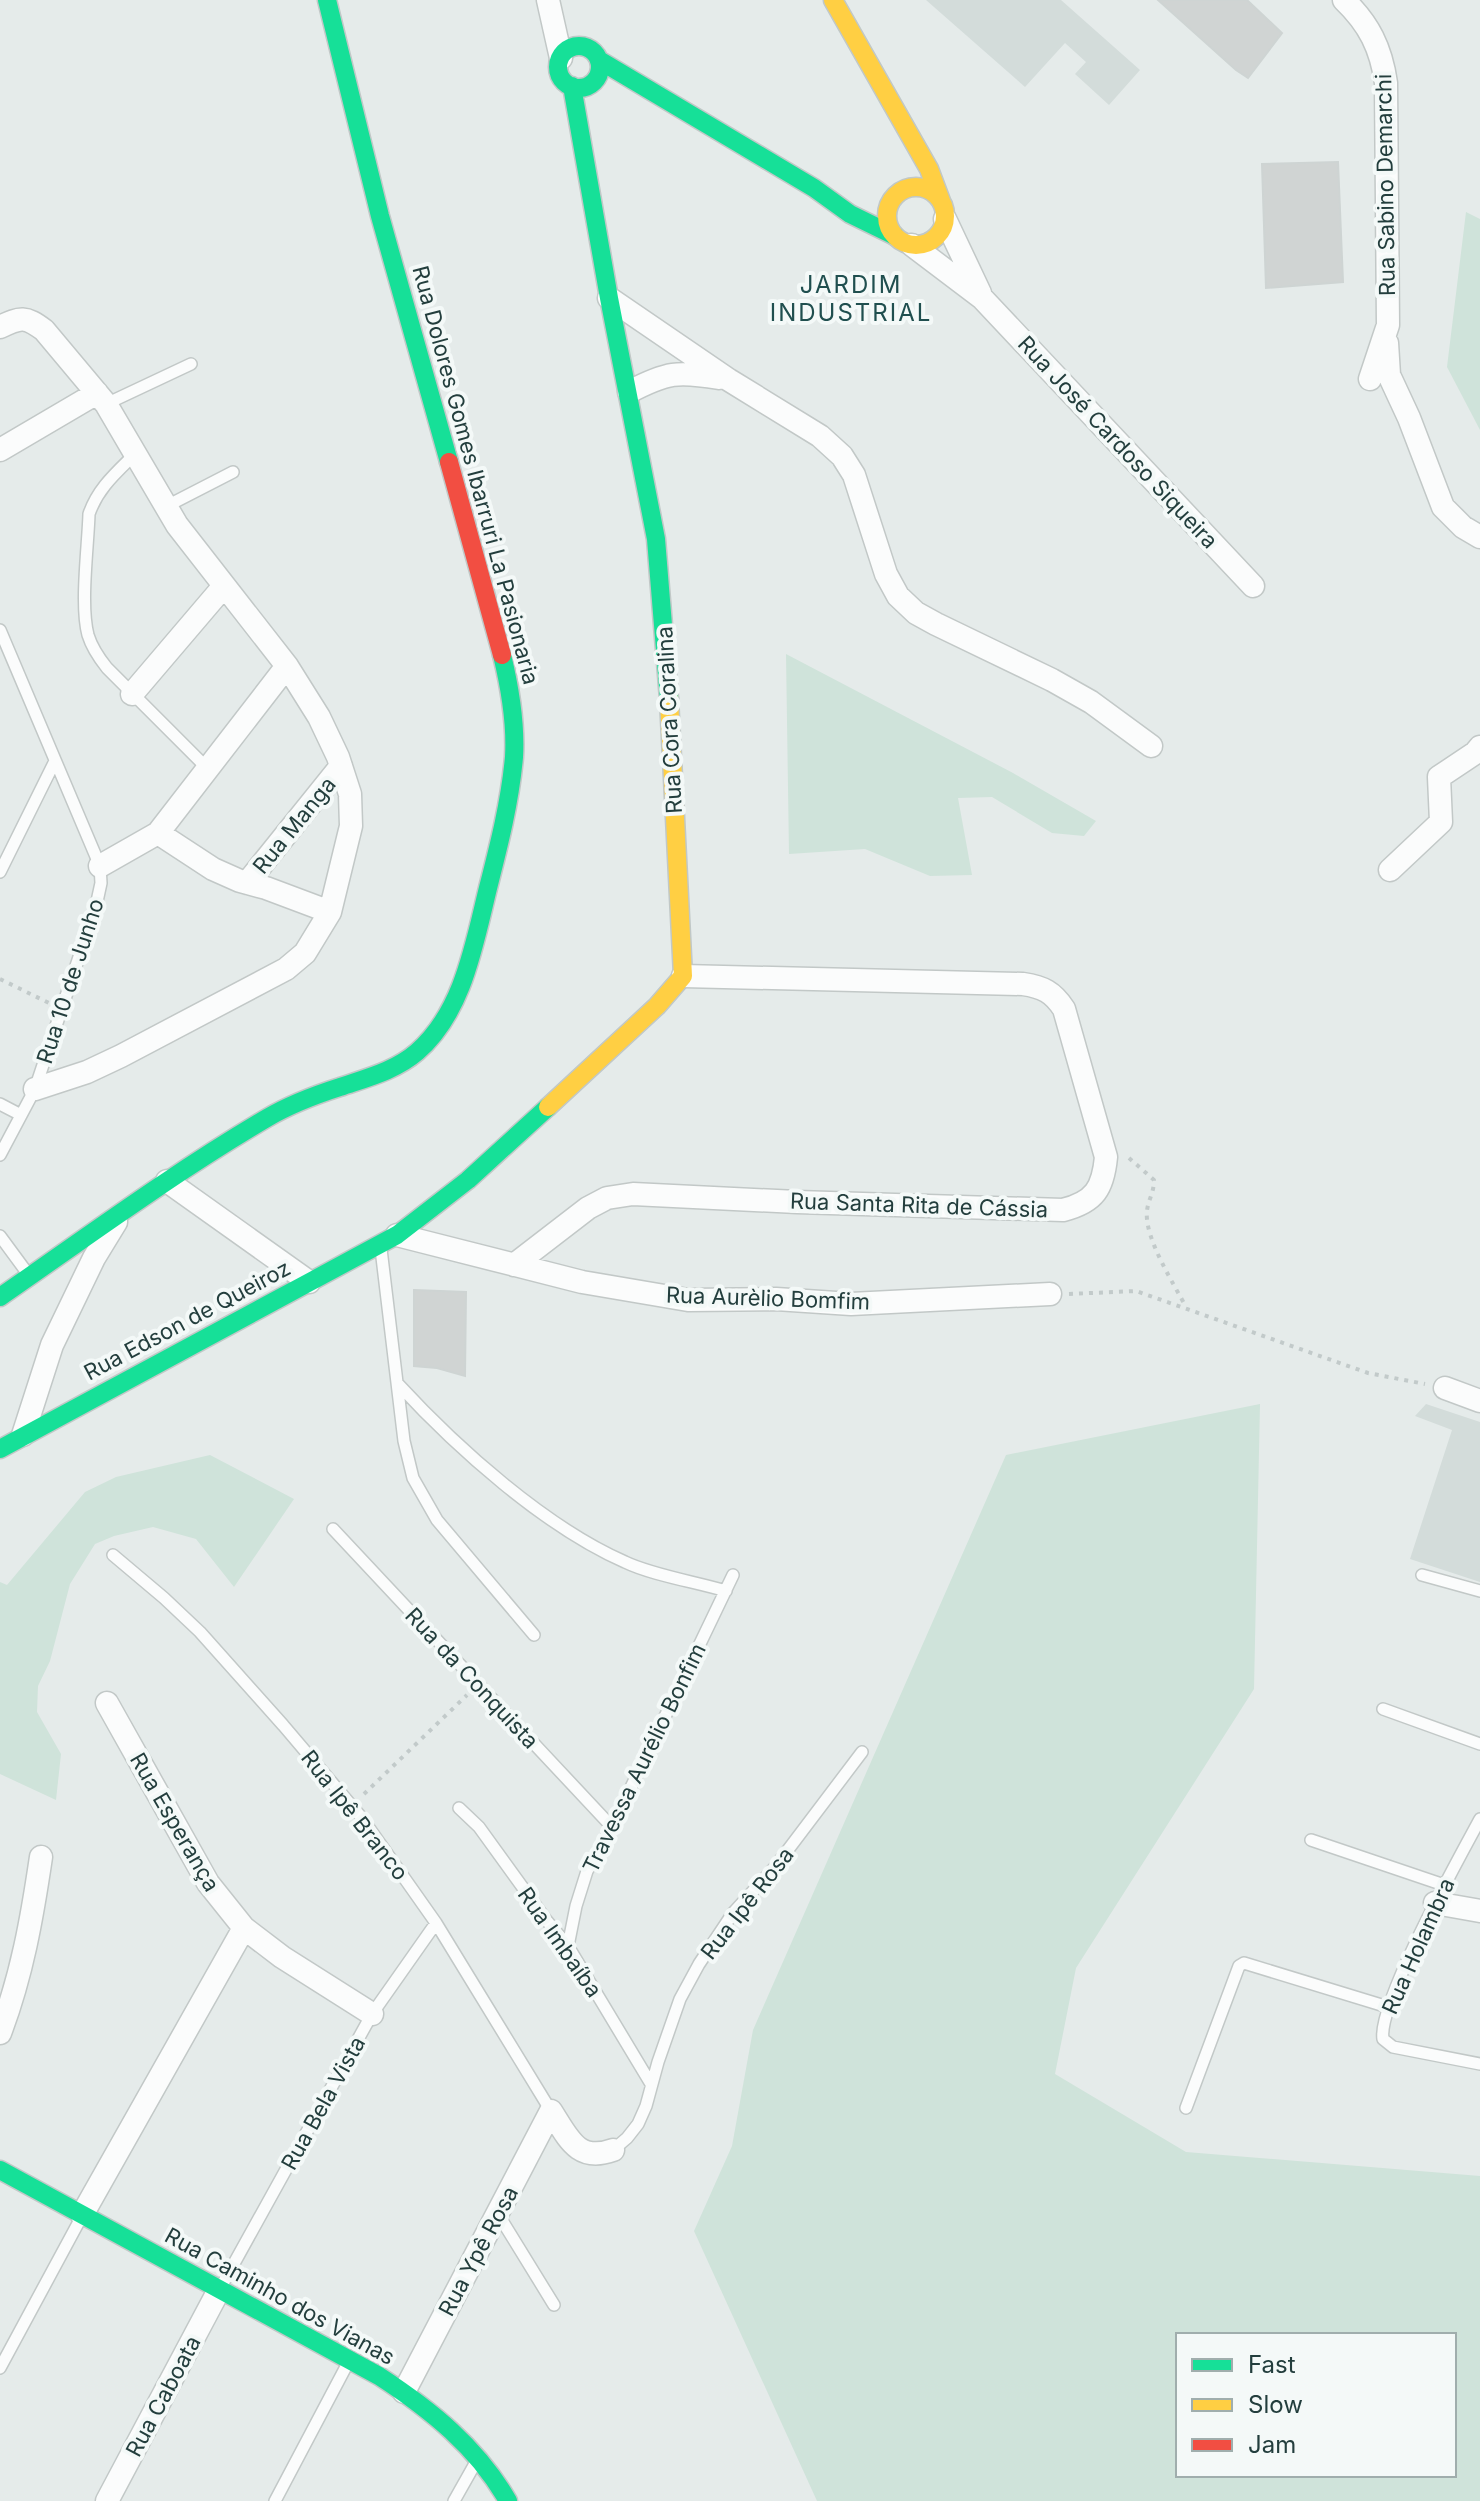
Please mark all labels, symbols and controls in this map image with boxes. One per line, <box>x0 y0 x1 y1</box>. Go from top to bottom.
street label: Rua Sabino Demarchi <box>1370 74 1400 296</box>
street label: Rua Dolores Gomes Ibarruri La Pasionaria <box>407 263 545 687</box>
district label: JARDIM INDUSTRIAL <box>770 270 932 327</box>
street label: Rua José Cardoso Siqueira <box>1013 330 1223 554</box>
street label: Rua Cora Coralina <box>651 626 687 814</box>
street label: Rua Manga <box>247 771 341 879</box>
street label: Rua 10 de Junho <box>31 895 109 1067</box>
street label: Rua Santa Rita de Cássia <box>790 1188 1048 1222</box>
street label: Rua Edson de Queiroz <box>79 1255 295 1385</box>
street label: Rua Aurèlio Bomfim <box>665 1281 871 1315</box>
street label: Rua da Conquista <box>400 1602 544 1754</box>
street label: Travessa Aurélio Bonfim <box>577 1639 711 1877</box>
street label: Rua Ipê Branco <box>296 1745 414 1885</box>
street label: Rua Esperança <box>125 1748 225 1896</box>
street label: Rua Ipê Rosa <box>695 1842 799 1964</box>
street label: Rua Holambra <box>1376 1874 1460 2018</box>
street label: Rua Imbaíba <box>513 1882 607 2002</box>
street label: Rua Bela Vista <box>276 2032 370 2174</box>
street label: Rua Ypê Rosa <box>433 2182 523 2320</box>
street label: Rua Caminho dos Vianas <box>161 2222 399 2370</box>
street label: Rua Caboata <box>120 2331 206 2461</box>
legend <box>1176 2333 1456 2477</box>
text: Fast <box>1248 2350 1296 2379</box>
text: Slow <box>1248 2390 1303 2419</box>
text: Jam <box>1248 2430 1296 2459</box>

